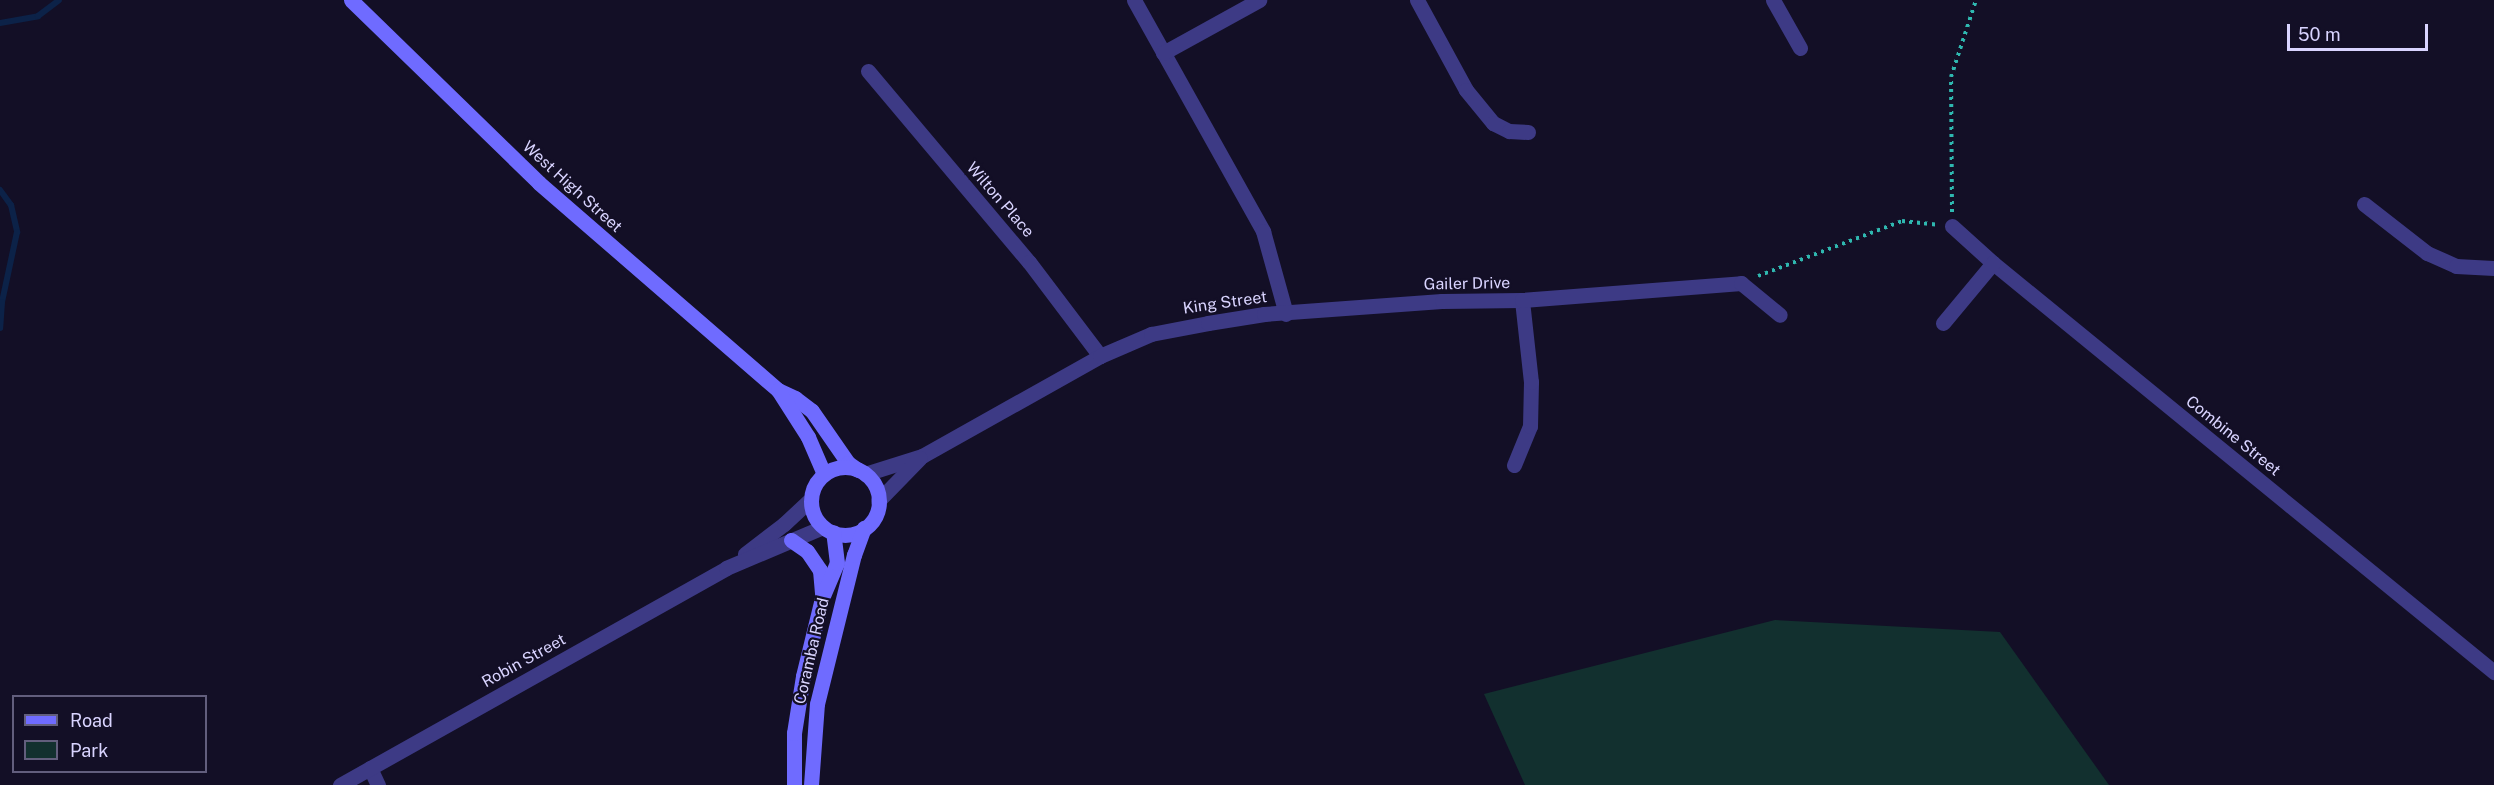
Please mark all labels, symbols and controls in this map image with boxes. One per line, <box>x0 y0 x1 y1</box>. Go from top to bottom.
scale bar <box>2290 12 2431 50</box>
text: 50 m <box>2298 24 2341 45</box>
street label: West High Street <box>518 137 626 237</box>
street label: Wilton Place <box>962 159 1038 241</box>
street label: Gailer Drive <box>1424 274 1510 294</box>
street label: King Street <box>1182 288 1268 318</box>
street label: Combine Street <box>2182 392 2284 480</box>
street label: Coramba Road <box>790 596 834 706</box>
street label: Robin Street <box>479 630 569 692</box>
legend <box>12 695 207 773</box>
text: Road <box>70 710 113 731</box>
text: Park <box>70 740 108 761</box>

